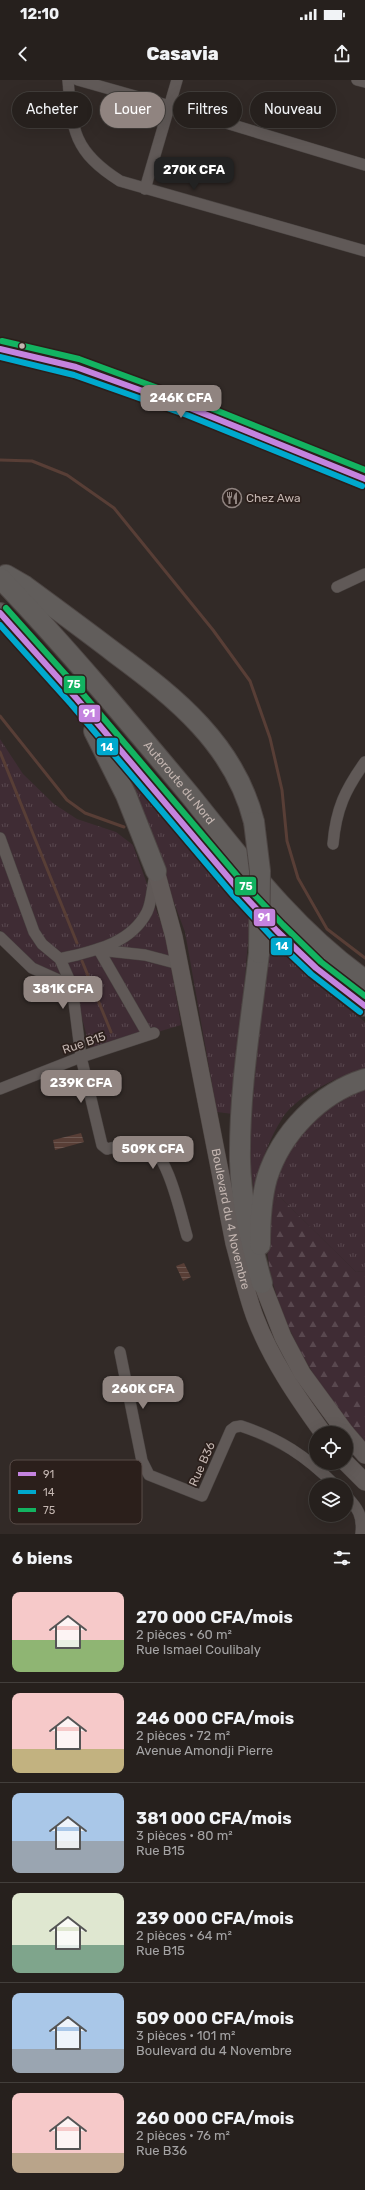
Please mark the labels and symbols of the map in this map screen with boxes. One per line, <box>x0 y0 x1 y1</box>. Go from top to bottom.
pin: 270K CFA <box>153 157 235 191</box>
unlabelled marker <box>17 341 27 351</box>
pin: 246K CFA <box>140 385 222 419</box>
restaurant icon: Chez Awa <box>221 487 243 509</box>
place label: Chez Awa <box>246 491 301 505</box>
line badge: 75 <box>63 675 86 694</box>
text: 75 <box>67 678 81 691</box>
line badge: 91 <box>78 704 101 723</box>
text: 91 <box>83 707 95 720</box>
line badge: 14 <box>96 737 119 756</box>
street label: Autoroute du Nord <box>141 738 218 827</box>
text: 14 <box>101 741 114 754</box>
line badge: 75 <box>234 876 257 896</box>
text: 75 <box>239 880 253 893</box>
line badge: 91 <box>253 908 276 927</box>
text: 91 <box>258 911 270 924</box>
line badge: 14 <box>270 937 293 956</box>
text: 14 <box>276 940 289 953</box>
pin: 381K CFA <box>22 976 104 1010</box>
street label: Rue B15 <box>60 1029 108 1057</box>
pin: 239K CFA <box>40 1070 122 1104</box>
pin: 509K CFA <box>112 1136 194 1170</box>
street label: Boulevard du 4 Novembre <box>209 1147 253 1291</box>
pin: 260K CFA <box>102 1376 184 1410</box>
street label: Rue B36 <box>186 1440 218 1488</box>
legend <box>10 1460 142 1524</box>
text: 91 <box>43 1468 54 1481</box>
text: 14 <box>43 1486 55 1499</box>
text: 75 <box>43 1504 56 1517</box>

